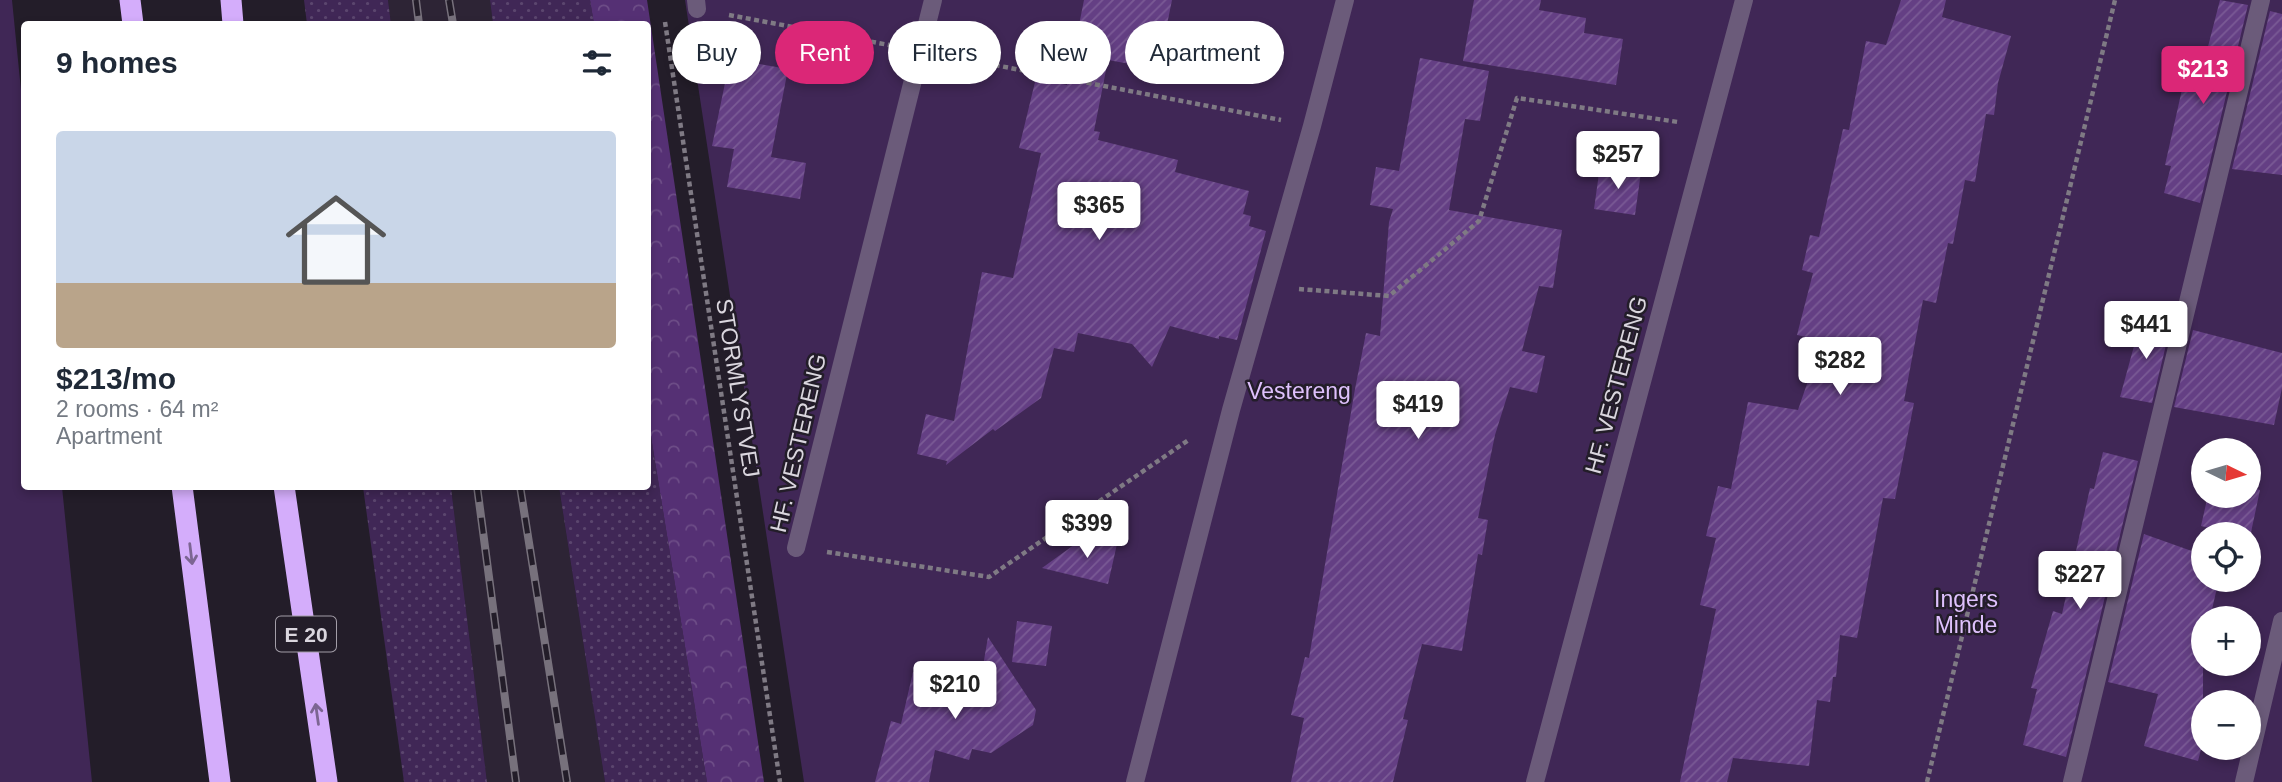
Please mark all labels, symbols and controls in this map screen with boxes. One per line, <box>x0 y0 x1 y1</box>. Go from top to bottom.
chip: Buy <box>672 21 761 84</box>
chip: Rent <box>775 21 874 84</box>
chip: Filters <box>888 21 1001 84</box>
chip: New <box>1015 21 1111 84</box>
chip: Apartment <box>1125 21 1284 84</box>
icon: filters <box>578 44 616 82</box>
text: 9 homes <box>56 46 178 79</box>
pin: $213 <box>2162 46 2244 106</box>
text: $213 <box>2177 56 2229 82</box>
pin: $257 <box>1577 132 1659 191</box>
text: $257 <box>1592 141 1644 167</box>
icon: home <box>273 177 399 303</box>
pin: $365 <box>1058 182 1140 242</box>
text: $365 <box>1073 192 1125 218</box>
street label: HF. VESTERENG <box>1580 293 1652 477</box>
street label: STORMLYSTVEJ <box>711 297 765 479</box>
pin: $441 <box>2105 302 2187 361</box>
text: $441 <box>2120 311 2172 337</box>
pin: $282 <box>1799 338 1881 397</box>
text: $282 <box>1814 347 1866 373</box>
street label: HF. VESTERENG <box>765 351 831 535</box>
text: $213/mo <box>56 362 176 395</box>
park label: Vestereng <box>1247 378 1351 404</box>
pin: $419 <box>1377 382 1459 441</box>
text: $419 <box>1392 391 1444 417</box>
text: 2 rooms · 64 m² <box>56 396 218 422</box>
text: Apartment <box>56 423 162 449</box>
north arrow <box>2191 438 2261 508</box>
map controls <box>2191 438 2261 760</box>
pin: $399 <box>1046 500 1128 560</box>
text: $399 <box>1061 510 1113 536</box>
button: locate <box>2191 522 2261 592</box>
one-way arrow <box>185 542 198 565</box>
pin: $227 <box>2039 552 2121 611</box>
text: $227 <box>2054 561 2106 587</box>
park label: Ingers Minde <box>1934 586 1998 638</box>
button: + <box>2191 606 2261 676</box>
road number: E 20 <box>276 616 336 652</box>
pin: $210 <box>914 662 996 721</box>
text: $210 <box>929 671 981 697</box>
button: − <box>2191 690 2261 760</box>
one-way arrow <box>310 704 323 726</box>

